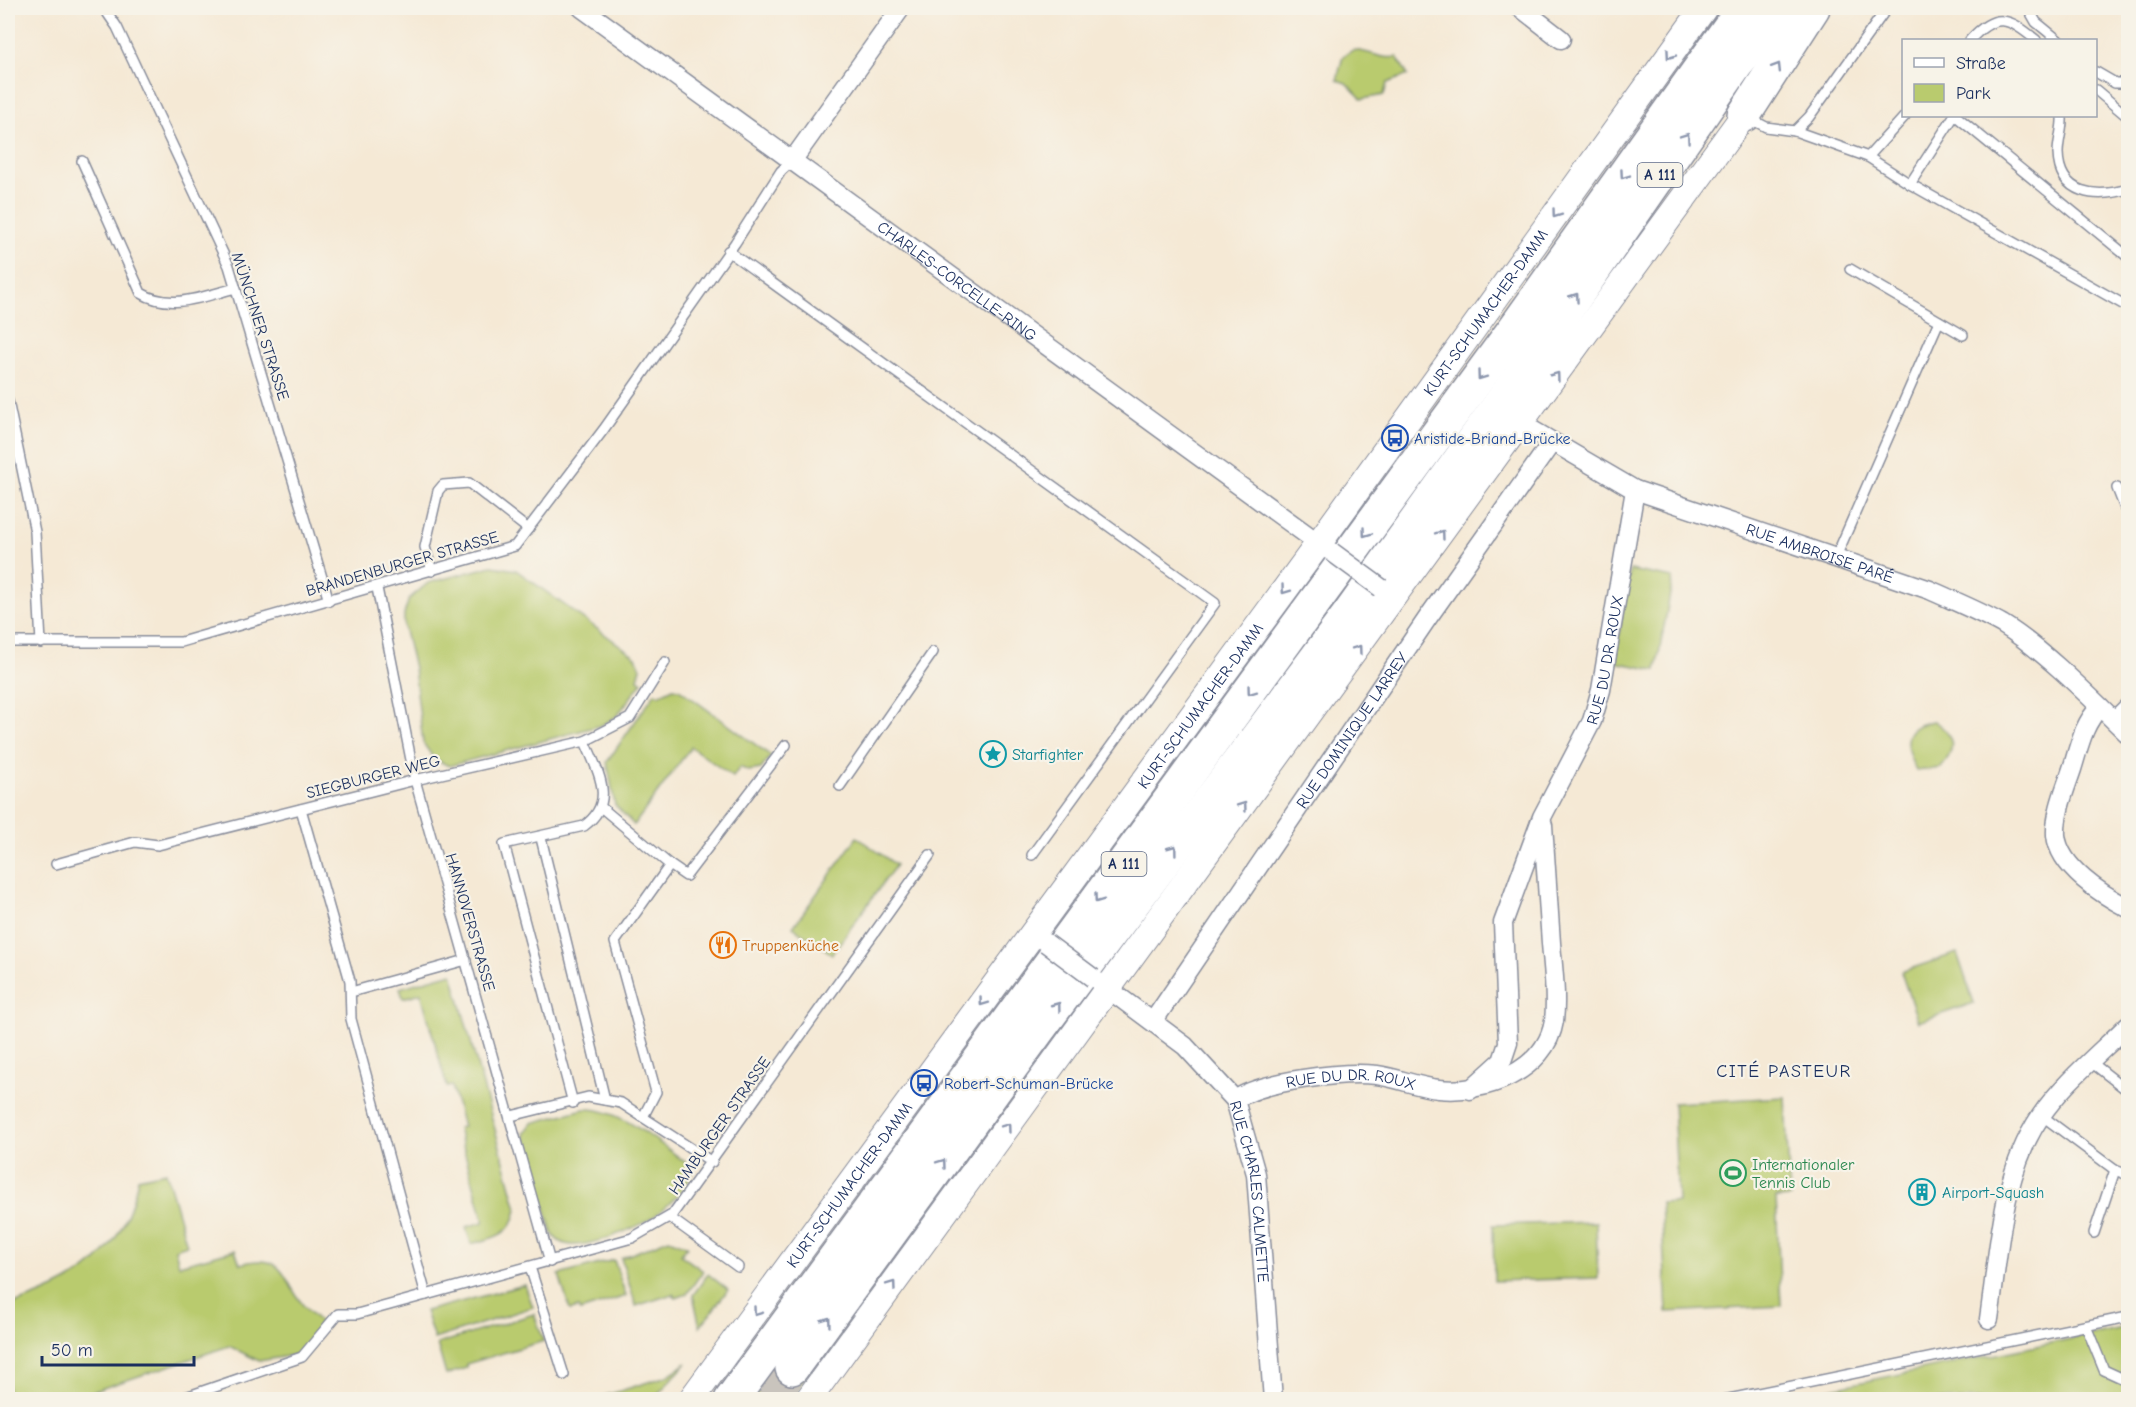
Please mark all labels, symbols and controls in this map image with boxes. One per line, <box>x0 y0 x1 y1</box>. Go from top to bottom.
legend <box>1902 39 2097 117</box>
one-way arrow <box>1666 49 1677 60</box>
text: Straße <box>1956 53 2006 74</box>
one-way arrow <box>1770 63 1782 73</box>
text: Park <box>1956 83 1991 104</box>
one-way arrow <box>1679 132 1690 143</box>
road number: A 111 <box>1638 163 1682 187</box>
one-way arrow <box>1621 169 1632 180</box>
one-way arrow <box>1552 207 1563 218</box>
street label: CHARLES-CORCELLE-RING <box>874 218 1040 345</box>
street label: KURT-SCHUMACHER-DAMM <box>1420 226 1552 399</box>
street label: MÜNCHNER STRASSE <box>228 250 293 403</box>
one-way arrow <box>1568 293 1579 304</box>
one-way arrow <box>1477 369 1488 380</box>
one-way arrow <box>1549 372 1560 383</box>
bus stop icon: Aristide-Briand-Brücke <box>1380 423 1410 453</box>
place label: Aristide-Briand-Brücke <box>1414 430 1571 448</box>
street label: RUE AMBROISE PARÉ <box>1743 520 1896 587</box>
one-way arrow <box>1362 527 1373 538</box>
street label: BRANDENBURGER STRASSE <box>304 528 501 600</box>
one-way arrow <box>1434 529 1445 540</box>
one-way arrow <box>1281 584 1292 595</box>
street label: RUE DU DR. ROUX <box>1583 594 1627 727</box>
street label: KURT-SCHUMACHER-DAMM <box>1134 620 1267 792</box>
one-way arrow <box>1351 644 1362 655</box>
street label: RUE DOMINIQUE LARREY <box>1293 648 1412 812</box>
one-way arrow <box>1247 684 1258 695</box>
place icon: Starfighter <box>978 739 1008 769</box>
place label: Starfighter <box>1012 746 1084 764</box>
street label: SIEGBURGER WEG <box>304 752 442 802</box>
one-way arrow <box>1236 802 1247 813</box>
one-way arrow <box>1165 845 1176 856</box>
street label: HANNOVERSTRASSE <box>442 851 498 994</box>
road number: A 111 <box>1102 852 1146 876</box>
one-way arrow <box>1095 892 1106 903</box>
restaurant icon: Truppenküche <box>708 930 738 960</box>
place label: Truppenküche <box>742 937 839 955</box>
one-way arrow <box>979 995 990 1006</box>
one-way arrow <box>1049 1001 1060 1012</box>
street label: HAMBURGER STRASSE <box>665 1053 774 1198</box>
district label: CITÉ PASTEUR <box>1716 1060 1852 1082</box>
street label: RUE DU DR. ROUX <box>1284 1066 1418 1094</box>
bus stop icon: Robert-Schuman-Brücke <box>909 1068 939 1098</box>
place label: Robert-Schuman-Brücke <box>944 1075 1113 1093</box>
street label: KURT-SCHUMACHER-DAMM <box>783 1099 916 1271</box>
street label: RUE CHARLES CALMETTE <box>1226 1099 1272 1283</box>
one-way arrow <box>1000 1123 1011 1134</box>
place label: Internationaler Tennis Club <box>1752 1156 1855 1192</box>
sports icon: Internationaler Tennis Club <box>1718 1158 1748 1188</box>
one-way arrow <box>934 1159 945 1170</box>
building icon: Airport-Squash <box>1907 1177 1937 1207</box>
place label: Airport-Squash <box>1942 1184 2044 1202</box>
one-way arrow <box>885 1280 896 1291</box>
one-way arrow <box>753 1305 764 1316</box>
one-way arrow <box>820 1317 831 1328</box>
scale bar <box>42 1329 194 1367</box>
text: 50 m <box>51 1340 93 1361</box>

